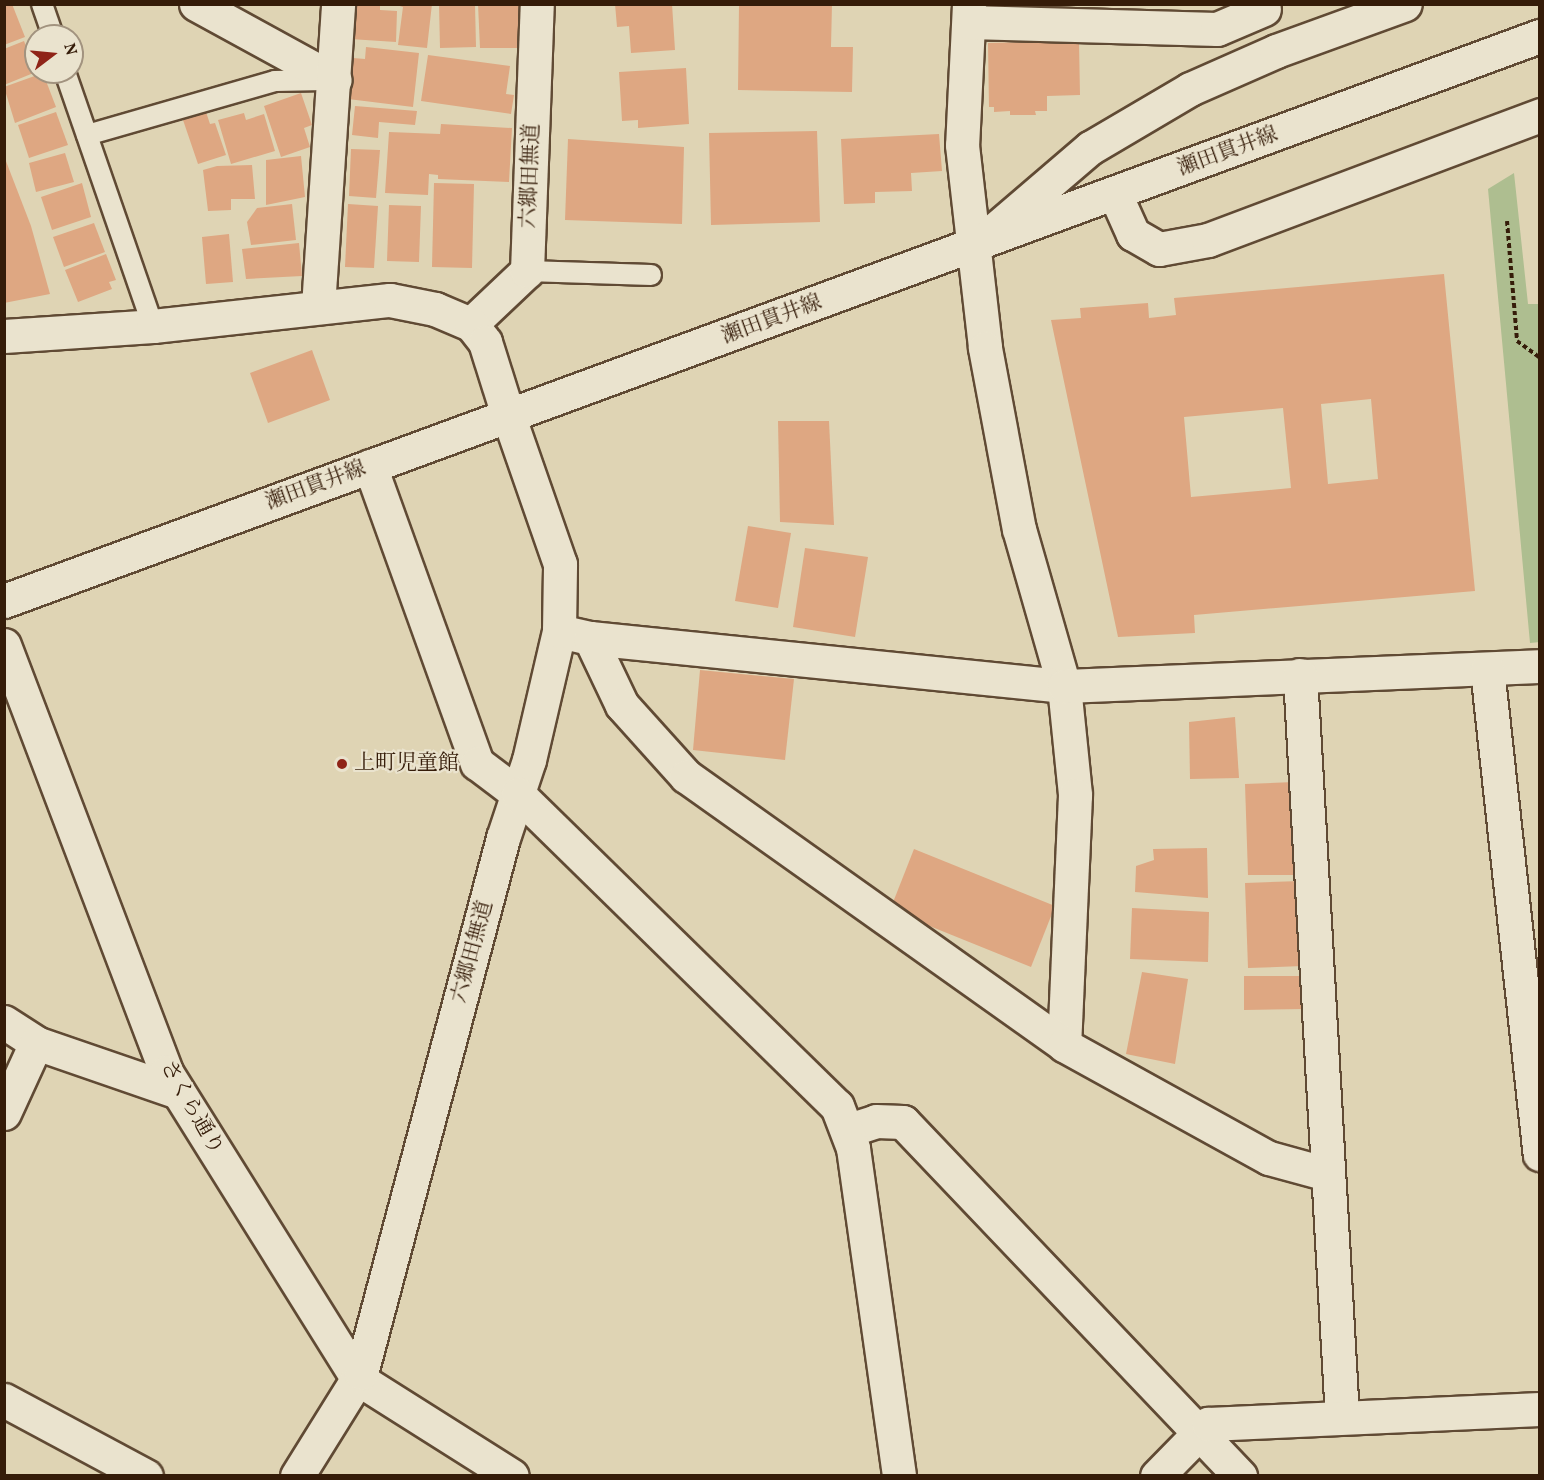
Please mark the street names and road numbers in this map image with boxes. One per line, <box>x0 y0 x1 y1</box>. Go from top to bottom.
street label: 瀬田貫井線 <box>1174 122 1282 182</box>
street label: 六郷田無道 <box>517 123 545 229</box>
street label: 瀬田貫井線 <box>718 290 826 350</box>
street label: 瀬田貫井線 <box>262 456 370 516</box>
street label: 六郷田無道 <box>447 898 499 1006</box>
street label: さくら通り <box>154 1056 228 1160</box>

